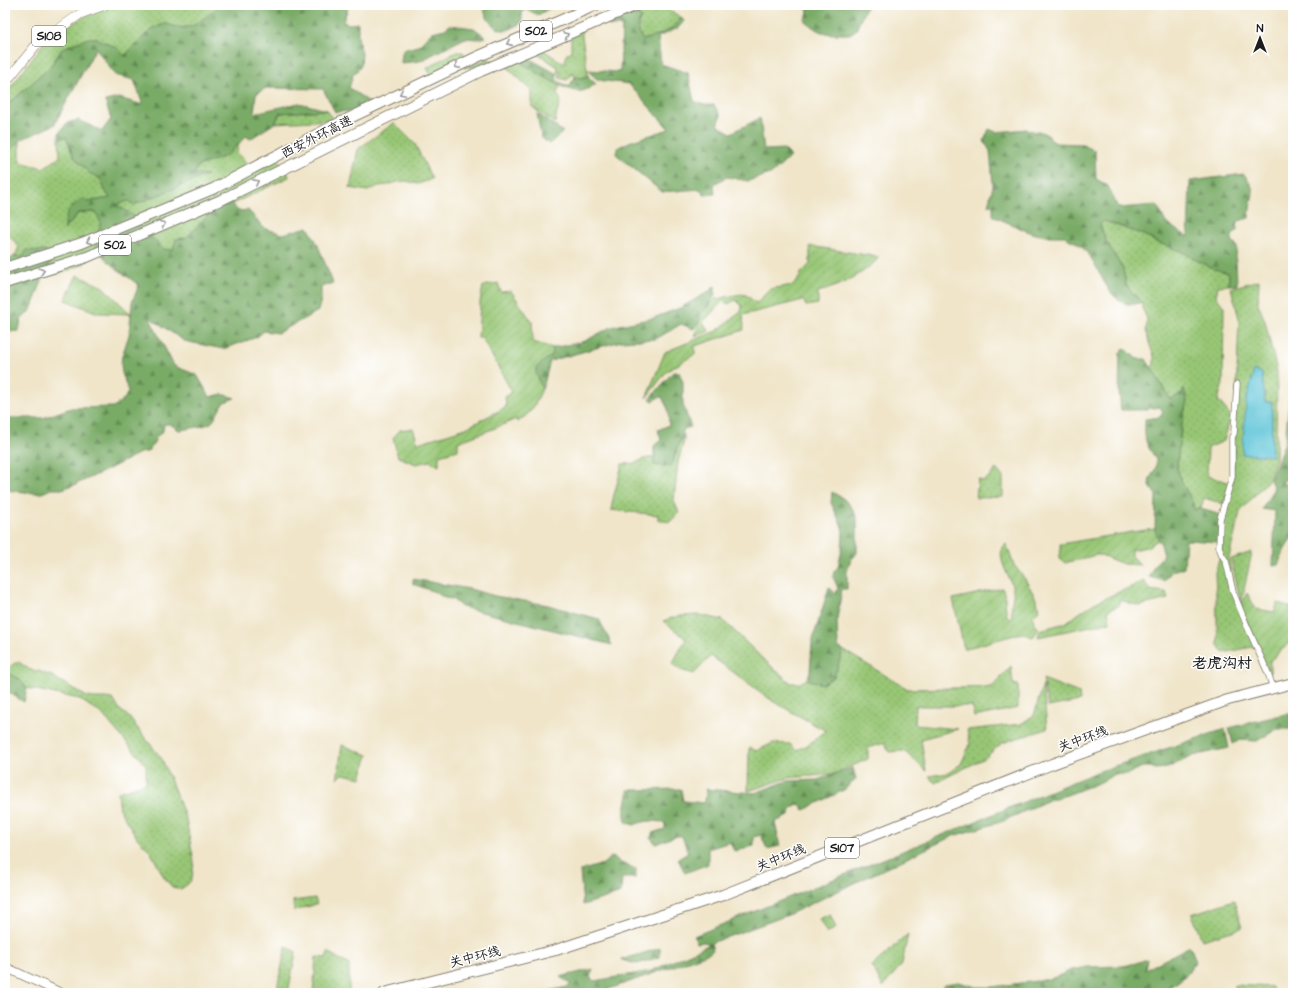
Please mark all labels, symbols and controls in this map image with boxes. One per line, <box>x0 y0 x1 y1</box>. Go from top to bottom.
north arrow <box>1240 18 1280 58</box>
road number: S02 <box>520 21 552 41</box>
text: N <box>1257 21 1264 36</box>
road number: S108 <box>32 26 66 46</box>
one-way arrow <box>563 31 570 39</box>
one-way arrow <box>505 38 513 46</box>
one-way arrow <box>454 61 461 69</box>
one-way arrow <box>399 88 407 96</box>
street label: 西安外环高速 <box>278 111 356 163</box>
one-way arrow <box>252 179 259 187</box>
one-way arrow <box>160 221 167 229</box>
road number: S02 <box>99 235 131 255</box>
one-way arrow <box>85 236 92 244</box>
one-way arrow <box>39 267 46 276</box>
district label: 老虎沟村 <box>1192 653 1252 674</box>
street label: 关中环线 <box>1055 722 1111 756</box>
road number: S107 <box>825 838 859 858</box>
street label: 关中环线 <box>754 840 808 876</box>
street label: 关中环线 <box>448 942 502 972</box>

